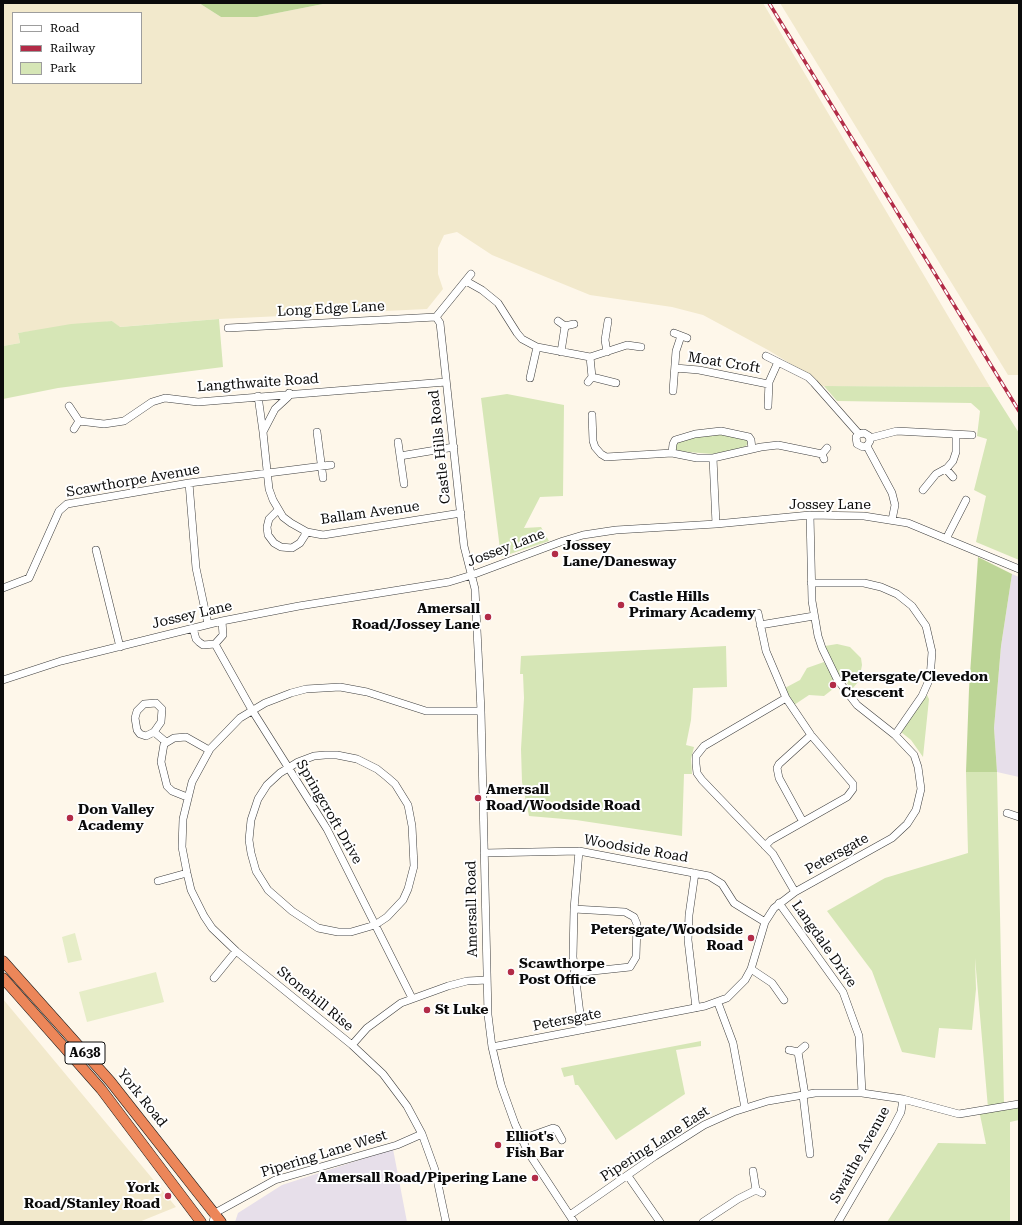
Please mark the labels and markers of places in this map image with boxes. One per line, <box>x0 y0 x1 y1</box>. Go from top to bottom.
place label: Jossey Lane/Danesway <box>563 538 676 570</box>
marker: Jossey Lane/Danesway <box>550 549 560 559</box>
place label: Castle Hills Primary Academy <box>629 589 756 622</box>
marker: Castle Hills Primary Academy <box>616 600 626 610</box>
place label: Amersall Road/Jossey Lane <box>352 601 480 634</box>
marker: Amersall Road/Jossey Lane <box>483 612 493 622</box>
place label: Petersgate/Clevedon Crescent <box>841 669 988 702</box>
marker: Petersgate/Clevedon Crescent <box>828 680 838 690</box>
place label: Amersall Road/Woodside Road <box>486 782 640 814</box>
marker: Amersall Road/Woodside Road <box>473 793 483 803</box>
place label: Don Valley Academy <box>78 802 154 834</box>
marker: Don Valley Academy <box>65 813 75 823</box>
place label: Petersgate/Woodside Road <box>591 922 743 954</box>
marker: Petersgate/Woodside Road <box>746 933 756 943</box>
place label: Scawthorpe Post Office <box>519 956 605 988</box>
marker: Scawthorpe Post Office <box>506 967 516 977</box>
place label: St Luke <box>435 1002 489 1018</box>
marker: St Luke <box>422 1005 432 1015</box>
place label: Elliot's Fish Bar <box>506 1129 564 1162</box>
marker: Elliot's Fish Bar <box>493 1140 503 1150</box>
place label: Amersall Road/Pipering Lane <box>318 1170 527 1186</box>
marker: Amersall Road/Pipering Lane <box>530 1173 540 1183</box>
place label: York Road/Stanley Road <box>24 1180 160 1212</box>
marker: York Road/Stanley Road <box>163 1191 173 1201</box>

